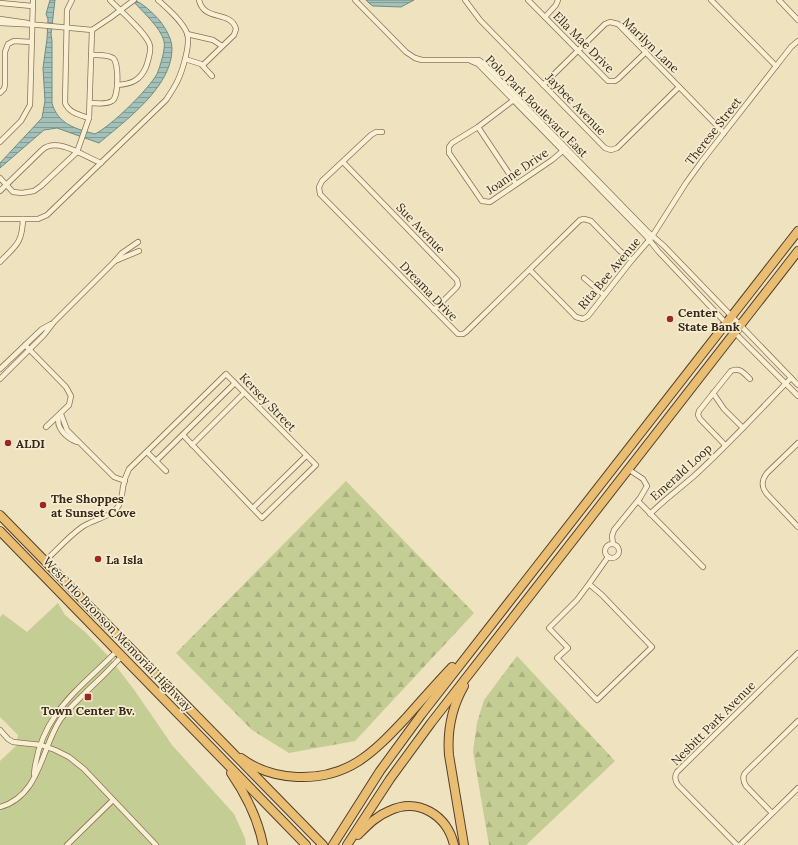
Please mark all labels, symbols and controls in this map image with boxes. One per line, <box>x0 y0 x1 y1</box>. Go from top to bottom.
street label: Ella Mae Drive <box>550 8 618 76</box>
street label: Marilyn Lane <box>620 14 683 76</box>
street label: Polo Park Boulevard East <box>483 52 592 161</box>
street label: Jaybee Avenue <box>542 69 610 139</box>
street label: Therese Street <box>682 94 744 168</box>
street label: Joanne Drive <box>482 144 551 198</box>
street label: Sue Avenue <box>393 200 449 257</box>
street label: Rita Bee Avenue <box>575 234 644 312</box>
street label: Dreama Drive <box>397 258 461 324</box>
place label: Center State Bank <box>678 305 740 334</box>
marker: Center State Bank <box>665 314 675 324</box>
street label: Kersey Street <box>236 370 300 435</box>
place label: ALDI <box>16 436 45 451</box>
marker: ALDI <box>3 438 13 448</box>
street label: Emerald Loop <box>647 440 715 504</box>
place label: The Shoppes at Sunset Cove <box>51 491 136 520</box>
marker: The Shoppes at Sunset Cove <box>38 500 48 510</box>
place label: La Isla <box>106 552 144 567</box>
street label: West Irlo Bronson Memorial Highway <box>40 554 196 715</box>
marker: La Isla <box>93 554 103 564</box>
street label: Nesbitt Park Avenue <box>668 677 759 768</box>
marker: Town Center Bv. <box>83 692 93 702</box>
place label: Town Center Bv. <box>41 703 135 718</box>

